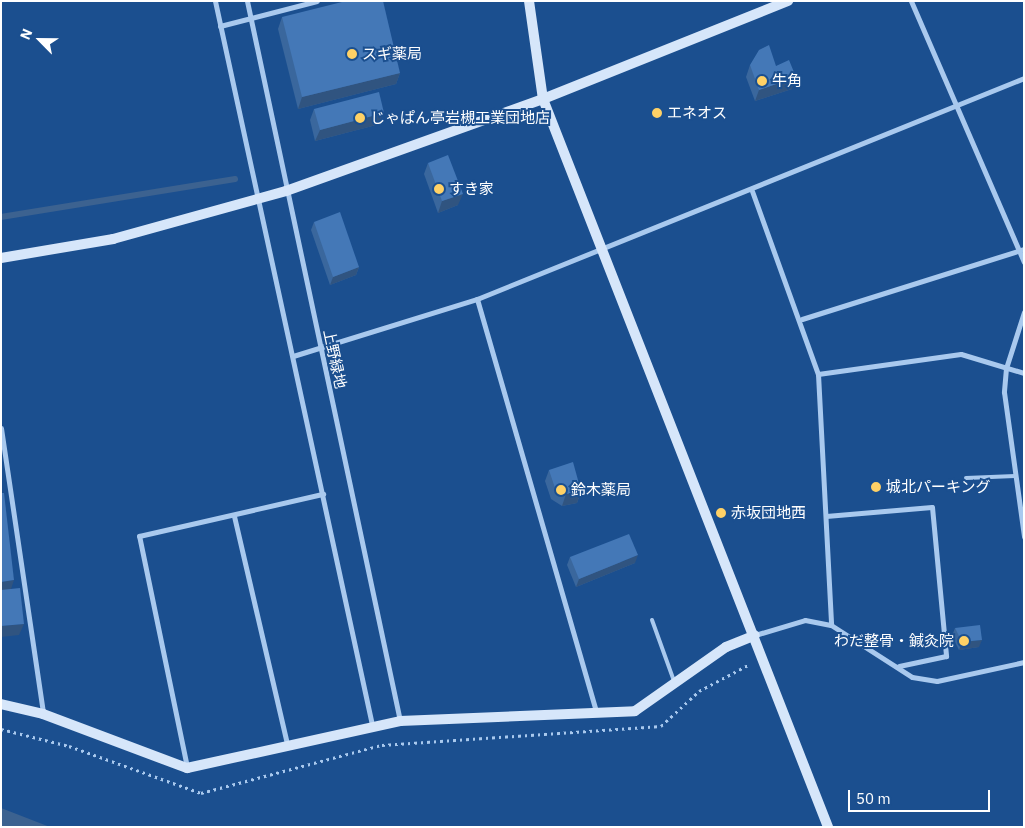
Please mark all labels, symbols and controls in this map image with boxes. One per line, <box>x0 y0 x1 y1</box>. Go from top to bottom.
north arrow <box>15 15 65 65</box>
text: N <box>16 26 36 42</box>
place label: スギ薬局 <box>362 45 422 63</box>
marker: スギ薬局 <box>346 48 358 60</box>
place label: 牛角 <box>772 72 802 90</box>
marker: 牛角 <box>756 75 768 87</box>
place label: エネオス <box>667 104 727 122</box>
marker: エネオス <box>651 107 663 119</box>
place label: じゃぱん亭岩槻工業団地店 <box>370 109 550 127</box>
marker: じゃぱん亭岩槻工業団地店 <box>354 112 366 124</box>
place label: すき家 <box>449 180 494 198</box>
marker: すき家 <box>433 183 445 195</box>
street label: 上野緑地 <box>320 328 350 390</box>
place label: 城北パーキング <box>886 478 991 496</box>
place label: 鈴木薬局 <box>571 481 631 499</box>
marker: 城北パーキング <box>870 481 882 493</box>
marker: 鈴木薬局 <box>555 484 567 496</box>
place label: 赤坂団地西 <box>731 504 806 522</box>
marker: 赤坂団地西 <box>715 507 727 519</box>
place label: わだ整骨・鍼灸院 <box>834 632 954 650</box>
marker: わだ整骨・鍼灸院 <box>958 635 970 647</box>
scale bar <box>850 780 992 812</box>
text: 50 m <box>856 789 891 808</box>

